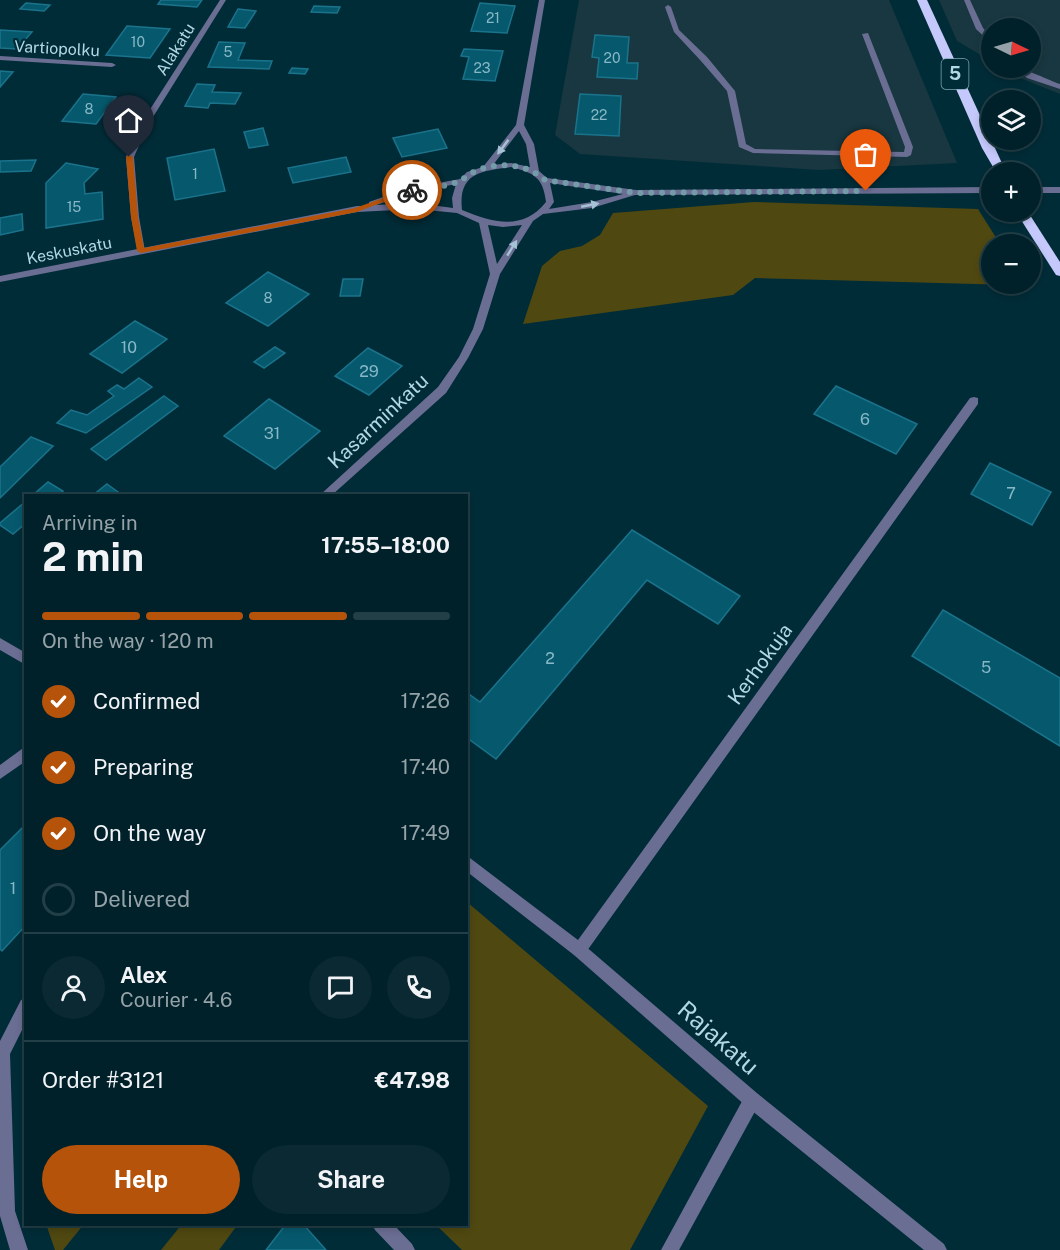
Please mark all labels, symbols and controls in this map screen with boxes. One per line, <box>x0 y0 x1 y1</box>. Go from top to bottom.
house number: 21 <box>486 10 500 26</box>
north arrow <box>981 18 1041 78</box>
map controls <box>981 18 1041 294</box>
street label: Alakatu <box>152 20 199 79</box>
house number: 10 <box>131 34 145 50</box>
street label: Vartiopolku <box>14 37 100 60</box>
house number: 5 <box>224 44 233 60</box>
house number: 20 <box>604 50 620 66</box>
road number: 5 <box>942 59 968 89</box>
house number: 23 <box>473 60 491 76</box>
button: layers <box>981 90 1041 150</box>
pin <box>103 95 154 157</box>
house number: 8 <box>84 101 94 117</box>
icon: home <box>112 104 145 137</box>
house number: 22 <box>591 107 607 123</box>
pin <box>840 129 891 191</box>
one-way arrow <box>497 138 509 154</box>
icon: bag <box>849 138 882 171</box>
courier <box>382 160 442 220</box>
button: + <box>981 162 1041 222</box>
house number: 1 <box>192 166 198 182</box>
icon: bike <box>396 174 429 207</box>
house number: 15 <box>67 199 81 215</box>
one-way arrow <box>581 200 600 209</box>
street label: Keskuskatu <box>25 233 113 268</box>
button: − <box>981 234 1041 294</box>
one-way arrow <box>506 240 518 256</box>
house number: 8 <box>263 290 273 306</box>
house number: 10 <box>121 338 137 357</box>
house number: 29 <box>359 362 379 381</box>
street label: Kasarminkatu <box>323 368 433 474</box>
house number: 6 <box>860 410 870 429</box>
house number: 31 <box>264 424 280 443</box>
house number: 7 <box>1006 484 1016 503</box>
text: Arriving in <box>42 511 137 535</box>
text: 17:55–18:00 <box>321 532 450 558</box>
text: 2 min <box>42 534 144 580</box>
street label: Kerhokuja <box>723 619 797 709</box>
text: On the way · 120 m <box>42 629 214 653</box>
house number: 2 <box>545 649 555 668</box>
house number: 5 <box>981 658 991 677</box>
icon: check <box>42 685 75 718</box>
text: Confirmed <box>93 688 200 714</box>
text: 17:26 <box>401 689 450 713</box>
icon: check <box>42 751 75 784</box>
text: Preparing <box>93 754 194 780</box>
text: 17:40 <box>401 755 450 779</box>
icon: check <box>42 817 75 850</box>
text: On the way <box>93 820 206 846</box>
text: 17:49 <box>400 821 450 845</box>
house number: 1 <box>10 879 16 898</box>
text: Delivered <box>93 886 190 912</box>
button: person <box>42 956 105 1019</box>
button: chat <box>309 956 372 1019</box>
button: phone <box>387 956 450 1019</box>
text: Alex <box>120 962 167 988</box>
text: Courier · 4.6 <box>120 988 232 1012</box>
street label: Rajakatu <box>673 995 765 1080</box>
text: Order #3121 <box>42 1067 164 1093</box>
text: €47.98 <box>375 1067 450 1093</box>
button: Help <box>42 1145 240 1214</box>
button: Share <box>252 1145 450 1214</box>

